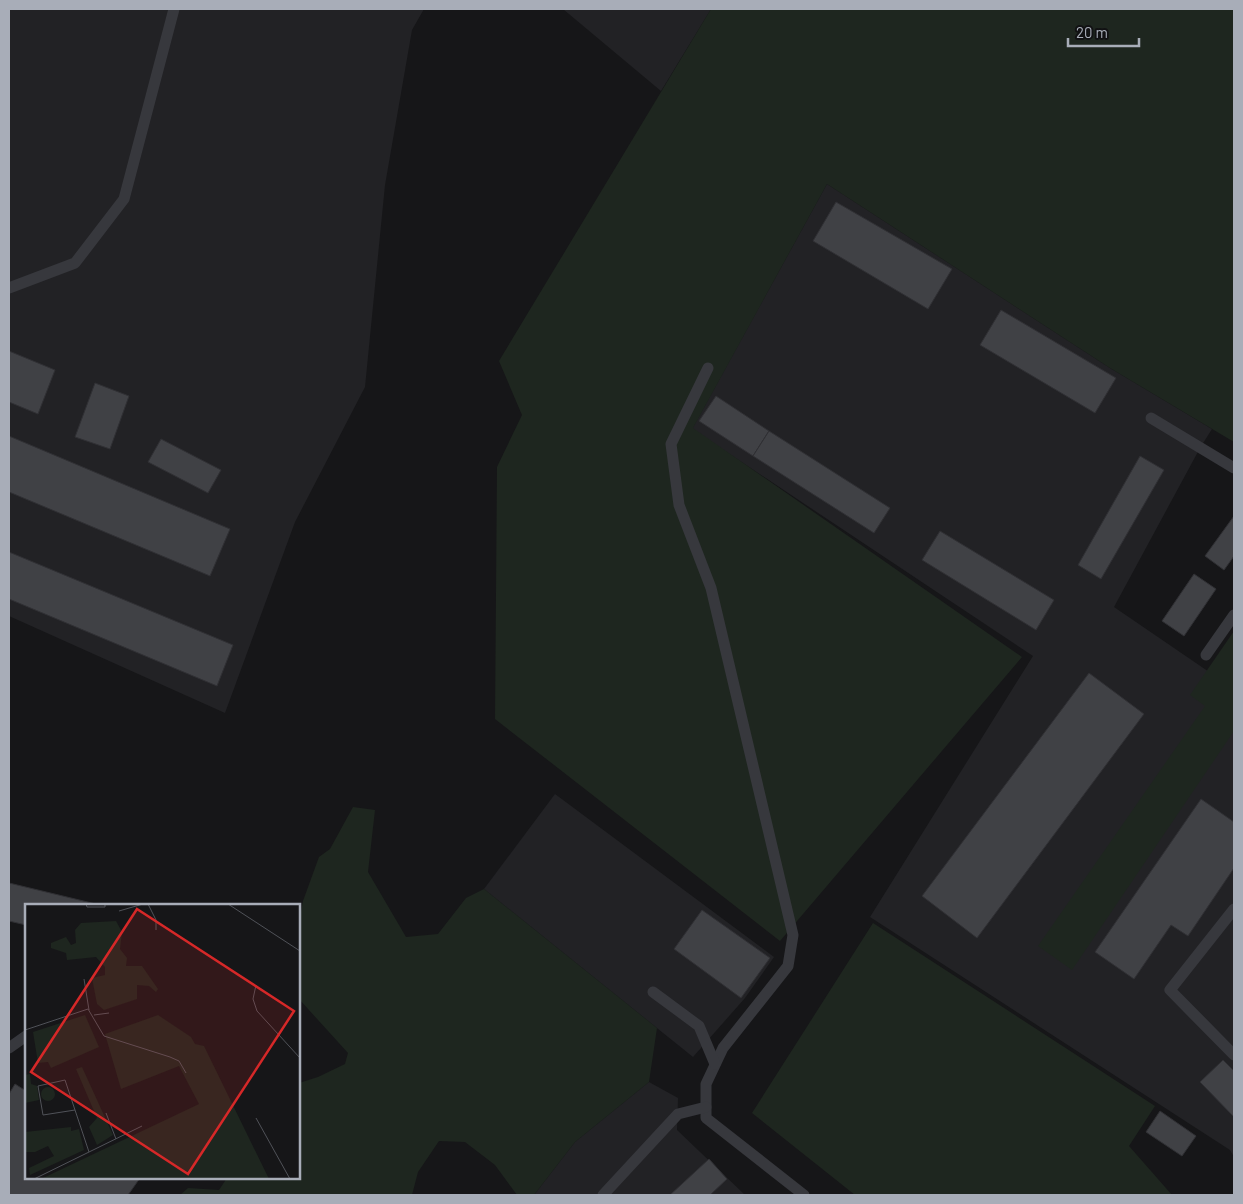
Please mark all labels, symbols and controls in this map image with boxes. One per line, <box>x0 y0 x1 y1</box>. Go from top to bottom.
scale bar <box>1068 15 1139 47</box>
text: 20 m <box>1076 23 1108 41</box>
inset map <box>25 904 300 1179</box>

